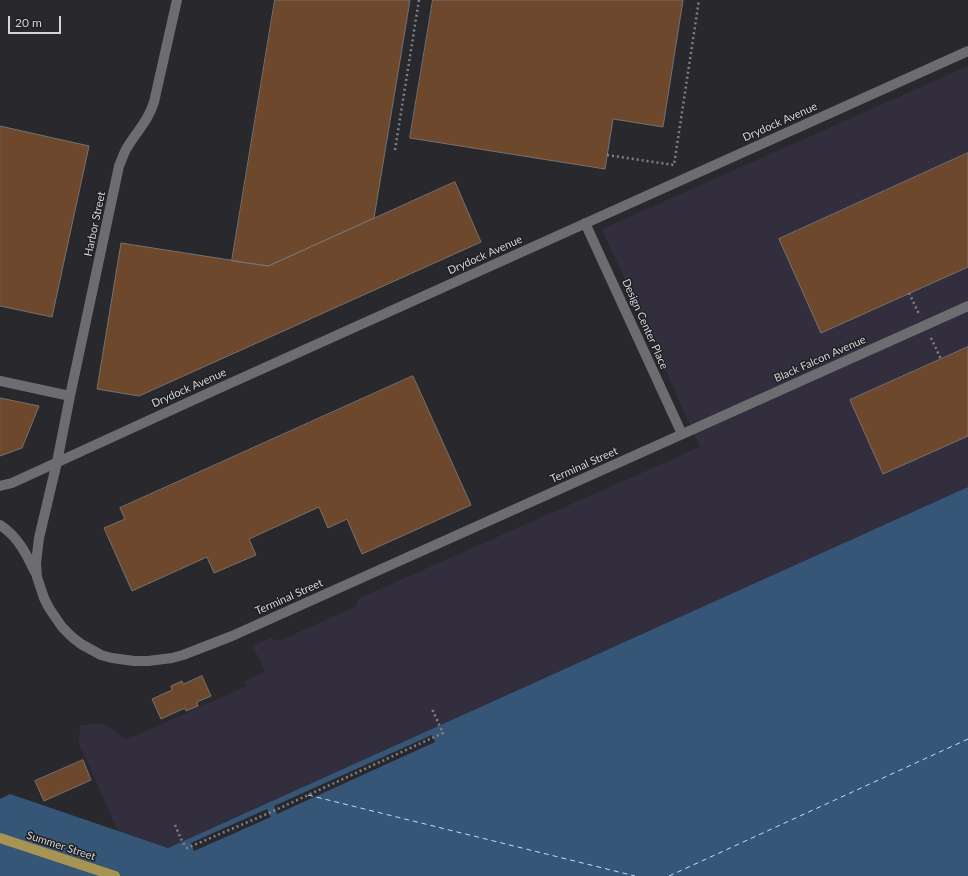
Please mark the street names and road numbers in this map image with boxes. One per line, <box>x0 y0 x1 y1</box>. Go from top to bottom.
street label: Drydock Avenue <box>741 100 819 144</box>
street label: Harbor Street <box>82 190 108 258</box>
street label: Drydock Avenue <box>446 233 524 277</box>
street label: Design Center Place <box>619 277 671 371</box>
street label: Black Falcon Avenue <box>772 333 868 385</box>
street label: Drydock Avenue <box>150 366 228 410</box>
street label: Terminal Street <box>548 444 620 486</box>
street label: Terminal Street <box>253 576 325 618</box>
street label: Summer Street <box>25 829 97 863</box>

